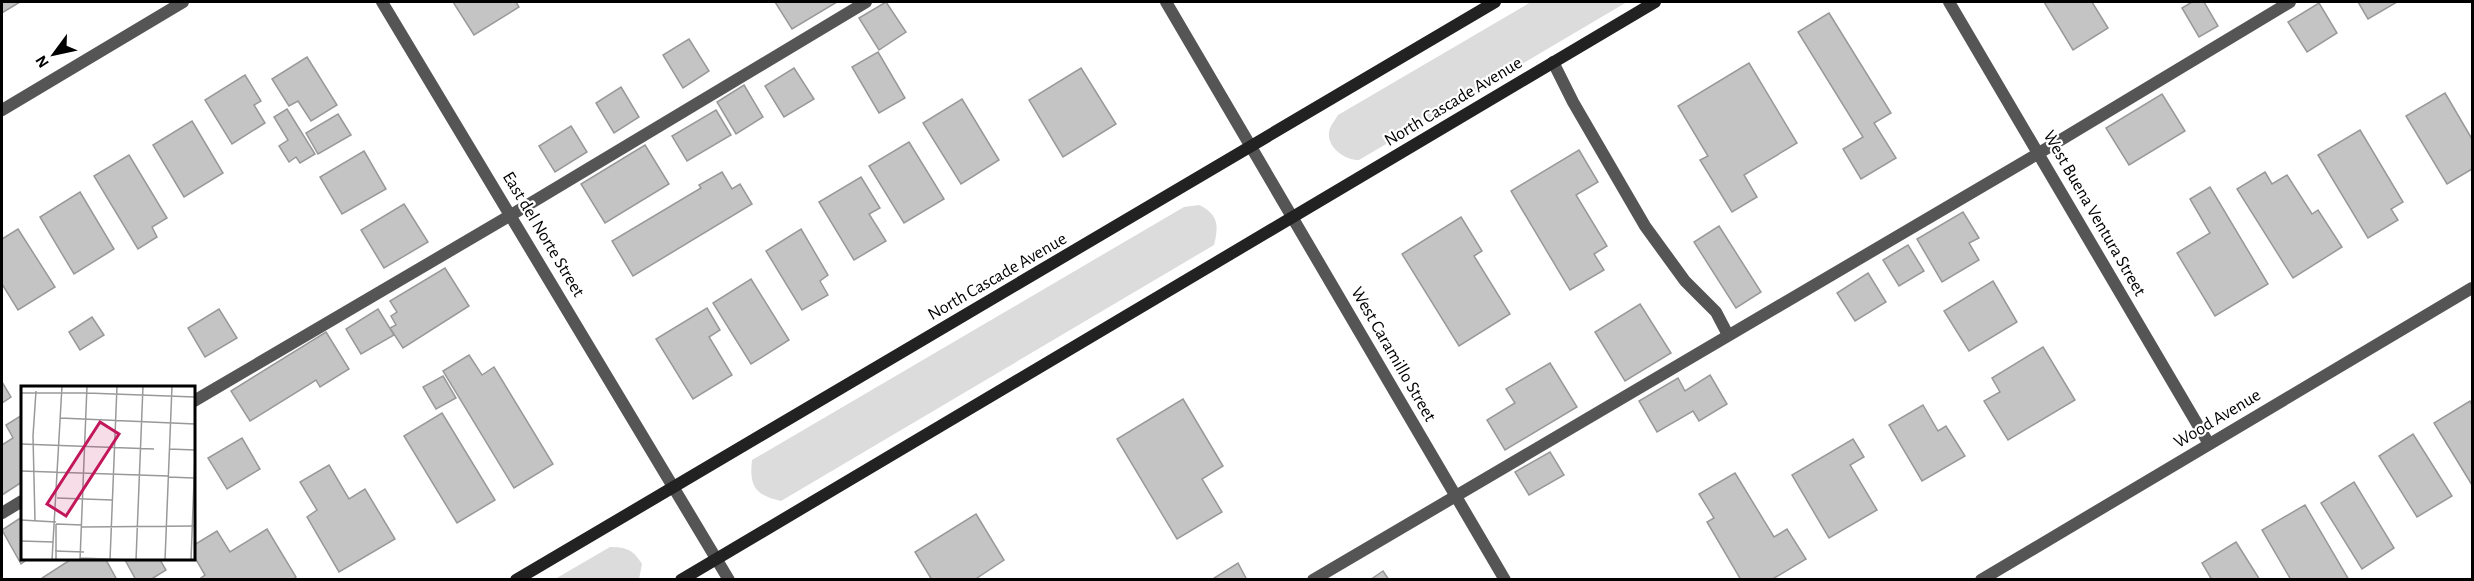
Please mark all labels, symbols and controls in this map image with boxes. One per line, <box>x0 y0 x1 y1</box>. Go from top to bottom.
north arrow <box>24 24 84 84</box>
text: N <box>33 53 52 71</box>
street label: North Cascade Avenue <box>1382 54 1525 150</box>
street label: West Buena Ventura Street <box>2039 128 2149 299</box>
street label: East del Norte Street <box>499 169 588 300</box>
street label: North Cascade Avenue <box>925 230 1070 324</box>
street label: West Caramillo Street <box>1347 284 1439 425</box>
inset map <box>21 386 195 560</box>
street label: Wood Avenue <box>2171 386 2264 452</box>

